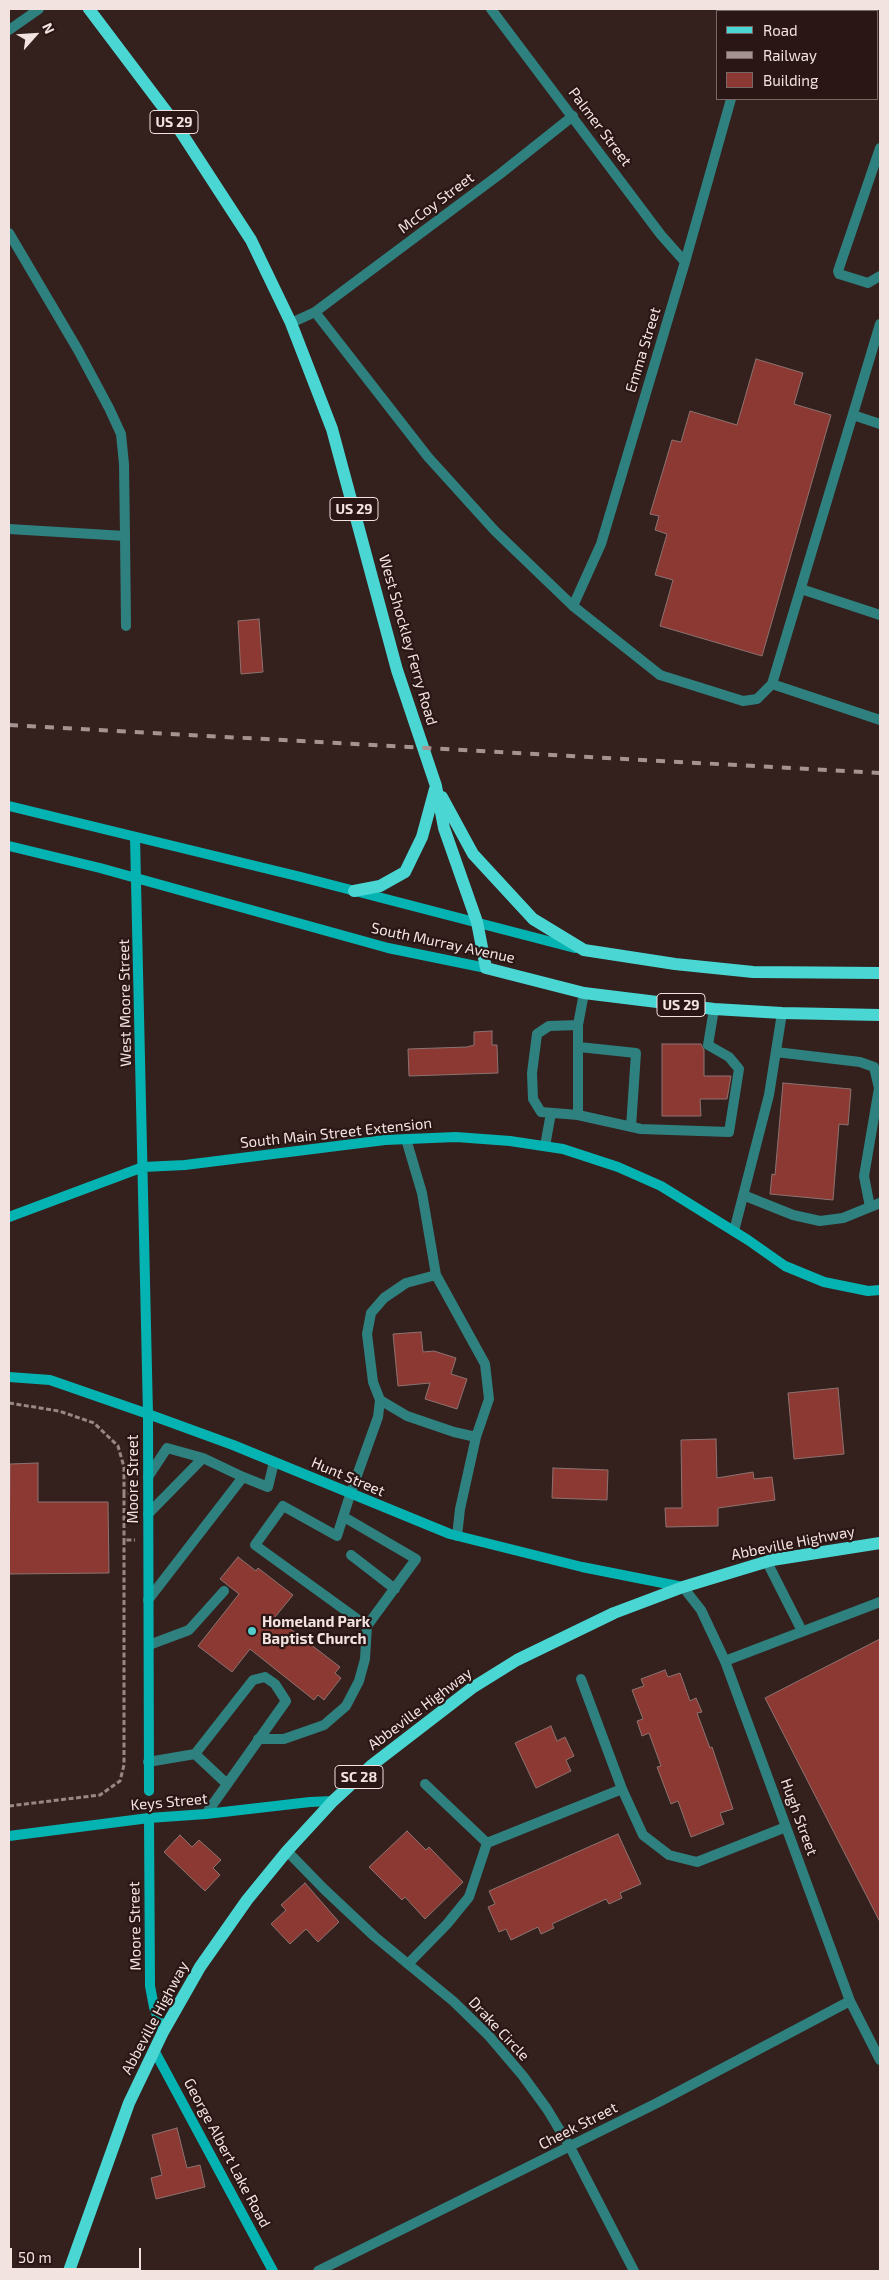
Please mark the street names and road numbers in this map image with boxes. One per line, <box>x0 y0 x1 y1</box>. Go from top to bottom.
street label: Palmer Street <box>565 84 635 170</box>
road number: US 29 <box>150 110 198 134</box>
street label: McCoy Street <box>394 169 478 237</box>
street label: Emma Street <box>622 305 664 395</box>
road number: US 29 <box>330 498 378 520</box>
street label: West Shockley Ferry Road <box>375 553 441 727</box>
street label: South Murray Avenue <box>369 919 517 967</box>
street label: West Moore Street <box>115 939 135 1067</box>
road number: US 29 <box>657 994 705 1016</box>
street label: South Main Street Extension <box>239 1114 433 1152</box>
street label: Moore Street <box>124 1434 142 1524</box>
street label: Hunt Street <box>309 1453 387 1501</box>
street label: Abbeville Highway <box>730 1522 856 1564</box>
street label: Abbeville Highway <box>364 1664 476 1754</box>
road number: SC 28 <box>335 1765 383 1788</box>
street label: Hugh Street <box>777 1776 821 1858</box>
street label: Keys Street <box>130 1790 208 1814</box>
street label: Moore Street <box>125 1881 145 1971</box>
street label: Abbeville Highway <box>118 1958 192 2078</box>
street label: Drake Circle <box>465 1993 533 2065</box>
street label: George Albert Lake Road <box>180 2075 274 2231</box>
street label: Cheek Street <box>536 2098 620 2154</box>

